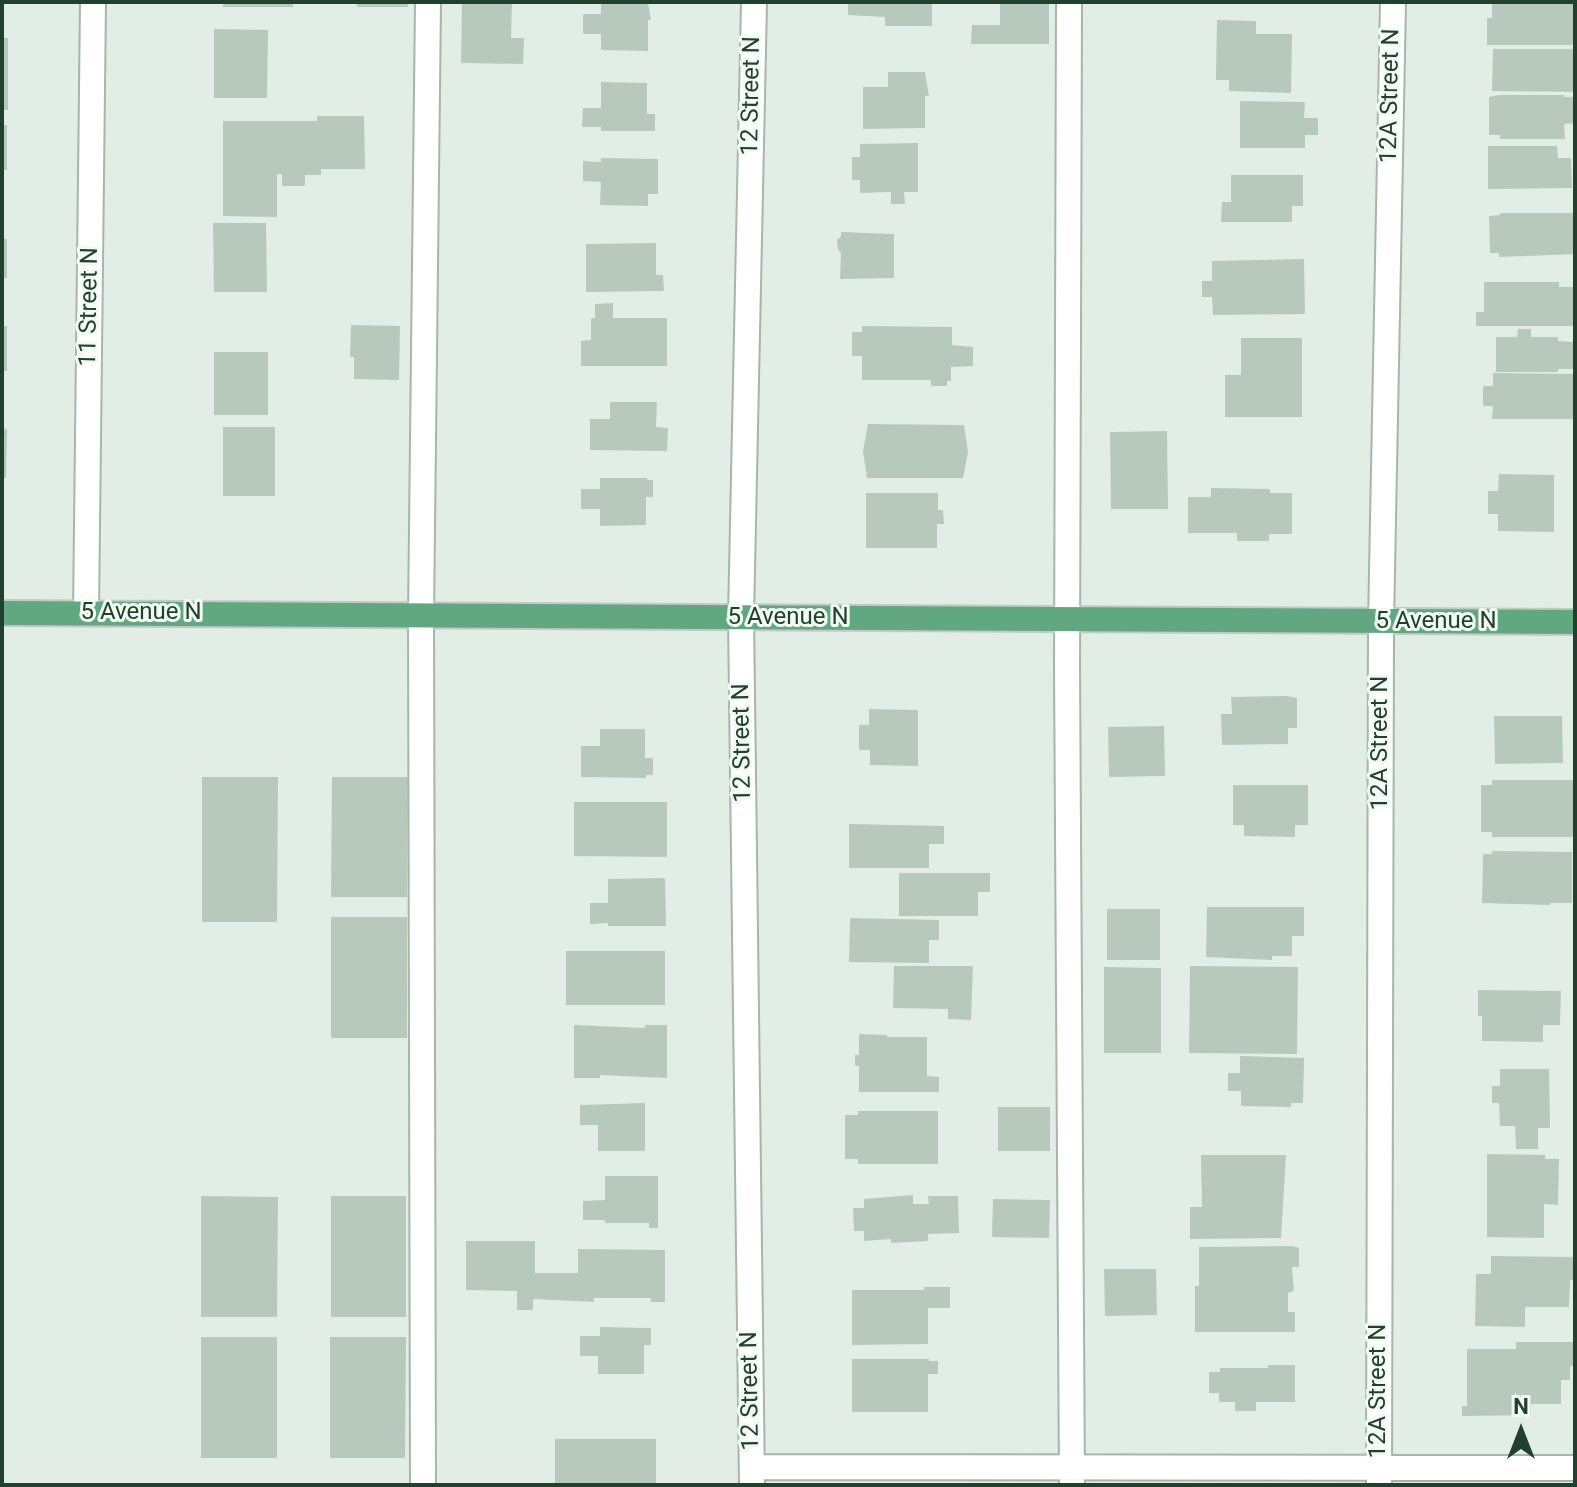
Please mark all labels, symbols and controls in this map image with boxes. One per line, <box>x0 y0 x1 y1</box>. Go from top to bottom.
street label: 12A Street N <box>1375 28 1407 164</box>
street label: 12 Street N <box>737 36 767 156</box>
street label: 11 Street N <box>75 247 105 367</box>
street label: 5 Avenue N <box>81 599 201 627</box>
street label: 5 Avenue N <box>728 604 848 632</box>
street label: 5 Avenue N <box>1376 608 1496 636</box>
street label: 12A Street N <box>1367 676 1395 810</box>
street label: 12 Street N <box>728 683 758 803</box>
street label: 12A Street N <box>1365 1324 1393 1458</box>
street label: 12 Street N <box>736 1331 766 1451</box>
north arrow <box>1481 1391 1561 1471</box>
text: N <box>1513 1394 1529 1419</box>

